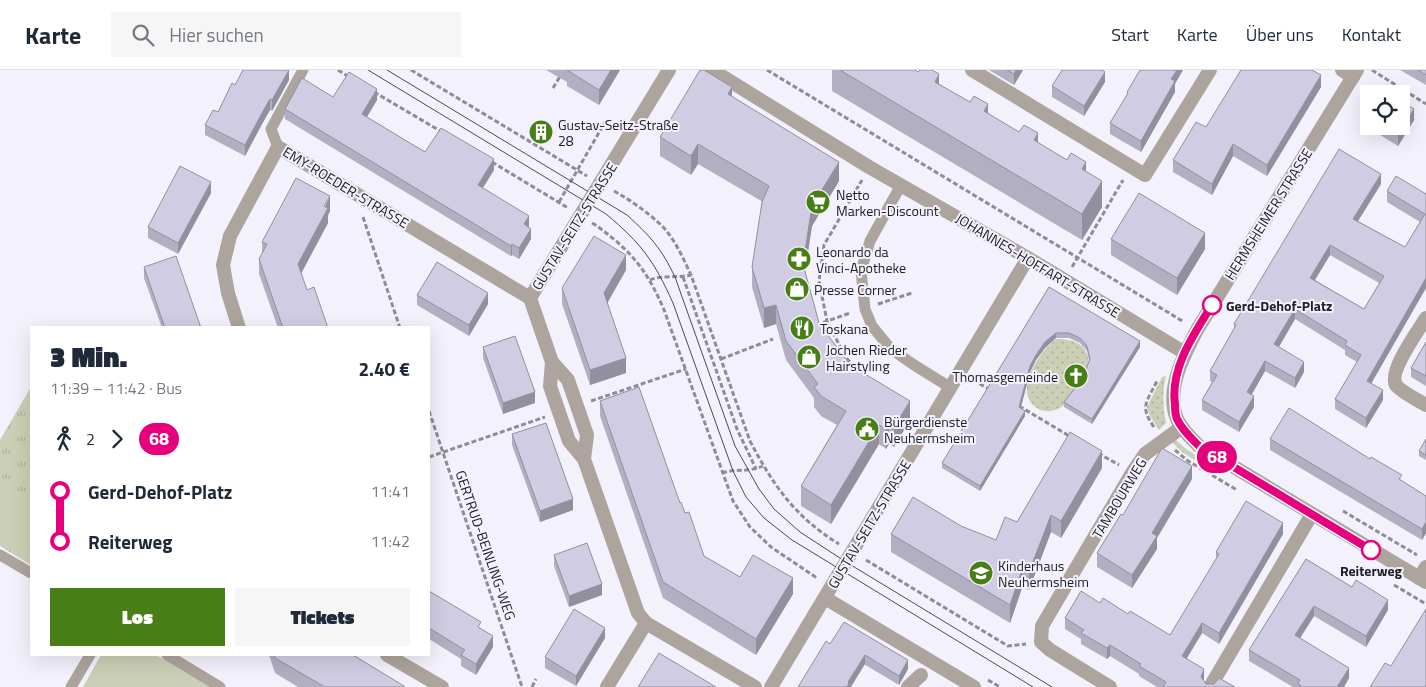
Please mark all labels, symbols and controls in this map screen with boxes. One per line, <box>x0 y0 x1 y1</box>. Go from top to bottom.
search box <box>111 12 461 57</box>
text: Karte <box>25 17 81 53</box>
text: Hier suchen <box>169 20 264 49</box>
icon: search <box>129 21 157 49</box>
text: Start <box>1111 21 1149 48</box>
text: Karte <box>1177 21 1218 48</box>
text: Über uns <box>1246 21 1314 48</box>
text: Kontakt <box>1342 21 1401 48</box>
map controls <box>1360 85 1410 135</box>
button: locate <box>1360 85 1410 135</box>
place label: Gustav-Seitz-Straße 28 <box>558 114 678 151</box>
building icon: Gustav-Seitz-Straße 28 <box>528 119 554 145</box>
street label: EMY-ROEDER-STRASSE <box>279 141 413 233</box>
street label: HERMSHEIMER STRASSE <box>1219 144 1317 284</box>
street label: GUSTAV-SEITZ-STRASSE <box>526 158 622 294</box>
place label: Netto Marken-Discount <box>836 184 939 221</box>
supermarket icon: Netto Marken-Discount <box>805 189 831 215</box>
street label: JOHANNES-HOFFART-STRASSE <box>952 208 1124 323</box>
place label: Leonardo da Vinci-Apotheke <box>816 241 906 278</box>
pharmacy icon: Leonardo da Vinci-Apotheke <box>786 246 812 272</box>
shop icon: Presse Corner <box>784 276 810 302</box>
place label: Presse Corner <box>814 279 897 300</box>
marker: Gerd-Dehof-Platz <box>1202 295 1222 315</box>
place label: Gerd-Dehof-Platz <box>1226 295 1332 316</box>
restaurant icon: Toskana <box>789 315 815 341</box>
place label: Toskana <box>820 318 868 339</box>
text: 3 Min. <box>50 335 127 378</box>
place label: Jochen Rieder Hairstyling <box>826 339 907 376</box>
shop icon: Jochen Rieder Hairstyling <box>796 344 822 370</box>
text: 2.40 € <box>358 354 410 383</box>
church icon: Thomasgemeinde <box>1063 363 1089 389</box>
place label: Thomasgemeinde <box>952 366 1058 387</box>
text: 11:39 – 11:42 · Bus <box>50 376 182 400</box>
place label: Bürgerdienste Neuhermsheim <box>884 411 975 448</box>
public building icon: Bürgerdienste Neuhermsheim <box>854 416 880 442</box>
icon: walk <box>50 425 78 453</box>
icon: forward <box>103 425 131 453</box>
text: 68 <box>149 425 169 452</box>
text: 2 <box>86 427 95 451</box>
line badge: 68 <box>1194 441 1240 473</box>
text: 68 <box>1207 443 1227 470</box>
street label: TAMBOURWEG <box>1087 454 1151 542</box>
street label: GUSTAV-SEITZ-STRASSE <box>822 455 916 592</box>
street label: GERTRUD-BEINLING-WEG <box>451 467 521 623</box>
text: Gerd-Dehof-Platz <box>88 477 233 506</box>
text: 11:41 <box>371 479 410 503</box>
text: Reiterweg <box>88 527 172 556</box>
text: 11:42 <box>371 529 410 553</box>
marker: Reiterweg <box>1361 540 1381 560</box>
place label: Kinderhaus Neuhermsheim <box>998 555 1089 592</box>
school or university icon: Kinderhaus Neuhermsheim <box>968 560 994 586</box>
place label: Reiterweg <box>1340 560 1403 581</box>
button: Los <box>50 588 225 646</box>
button: Tickets <box>235 588 410 646</box>

